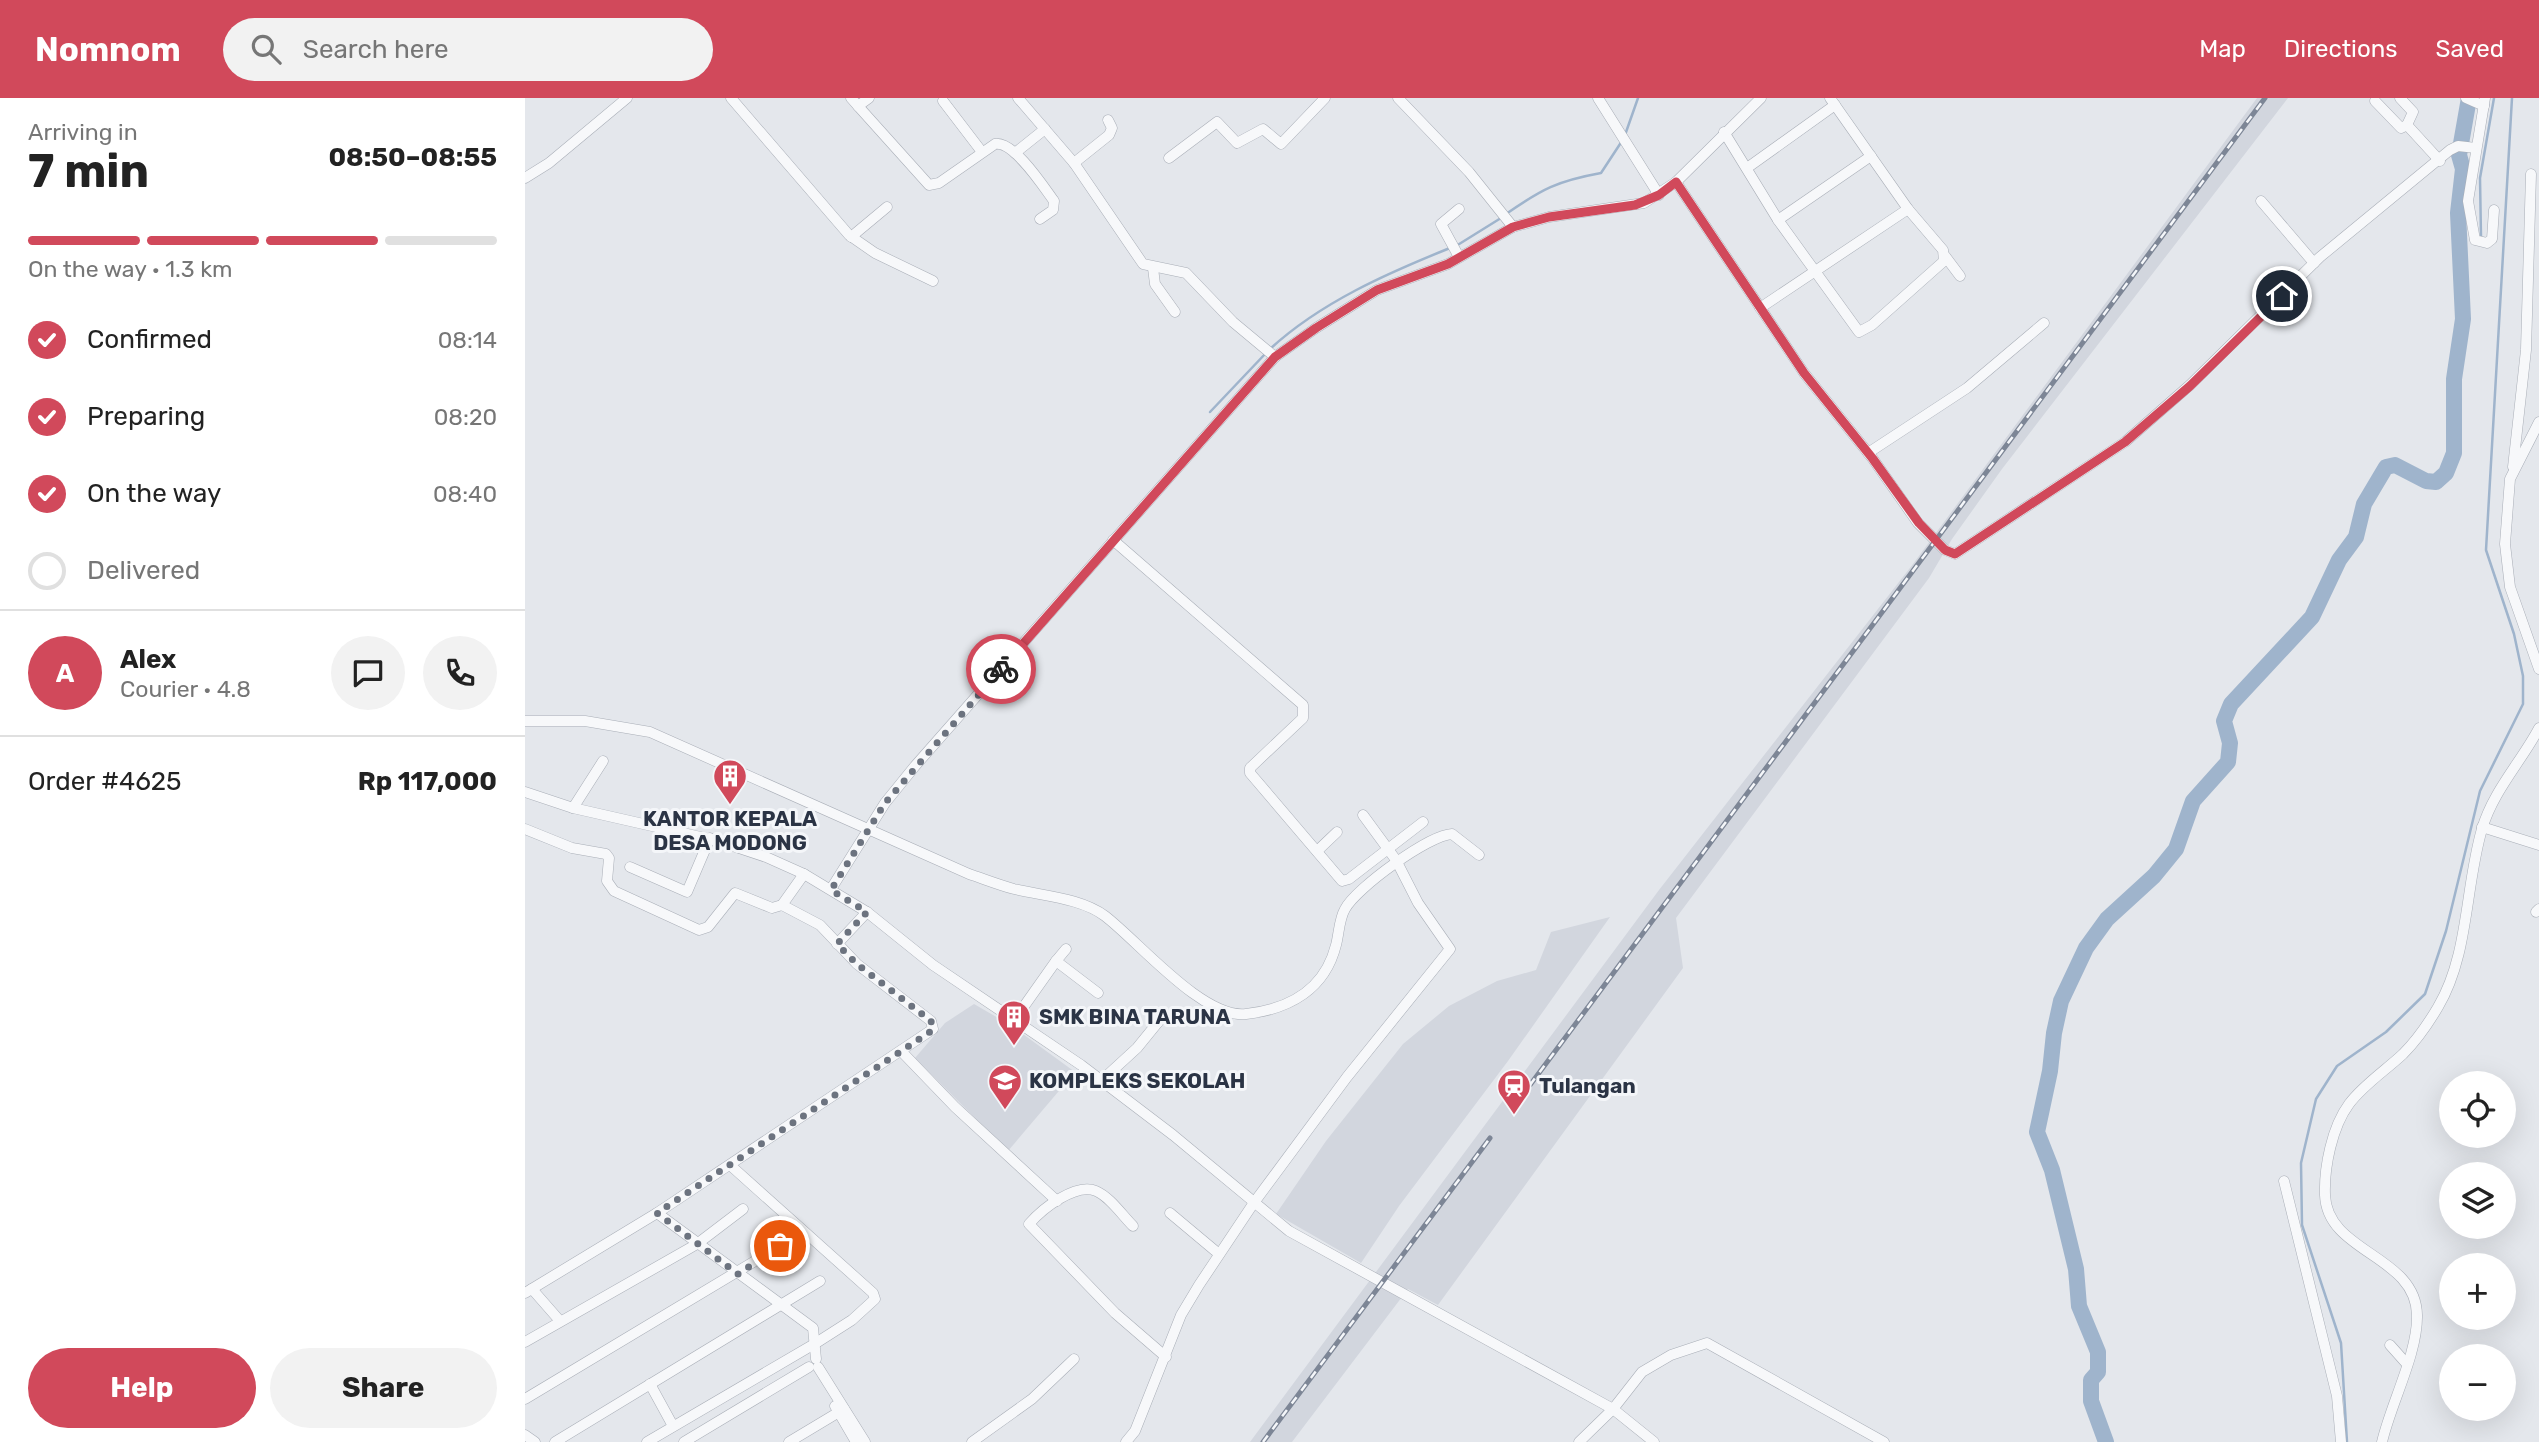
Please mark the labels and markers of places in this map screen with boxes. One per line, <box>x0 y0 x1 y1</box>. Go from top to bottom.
pin <box>2252 266 2312 326</box>
building icon: KANTOR KEPALA DESA MODONG <box>711 757 749 806</box>
place label: KANTOR KEPALA DESA MODONG <box>643 806 817 855</box>
building icon: SMK BINA TARUNA <box>995 998 1033 1047</box>
place label: SMK BINA TARUNA <box>1039 1004 1230 1029</box>
school or university icon: KOMPLEKS SEKOLAH <box>986 1062 1024 1111</box>
station icon: Tulangan <box>1495 1067 1533 1116</box>
place label: KOMPLEKS SEKOLAH <box>1029 1068 1245 1093</box>
place label: Tulangan <box>1539 1073 1636 1098</box>
pin <box>750 1216 810 1276</box>

